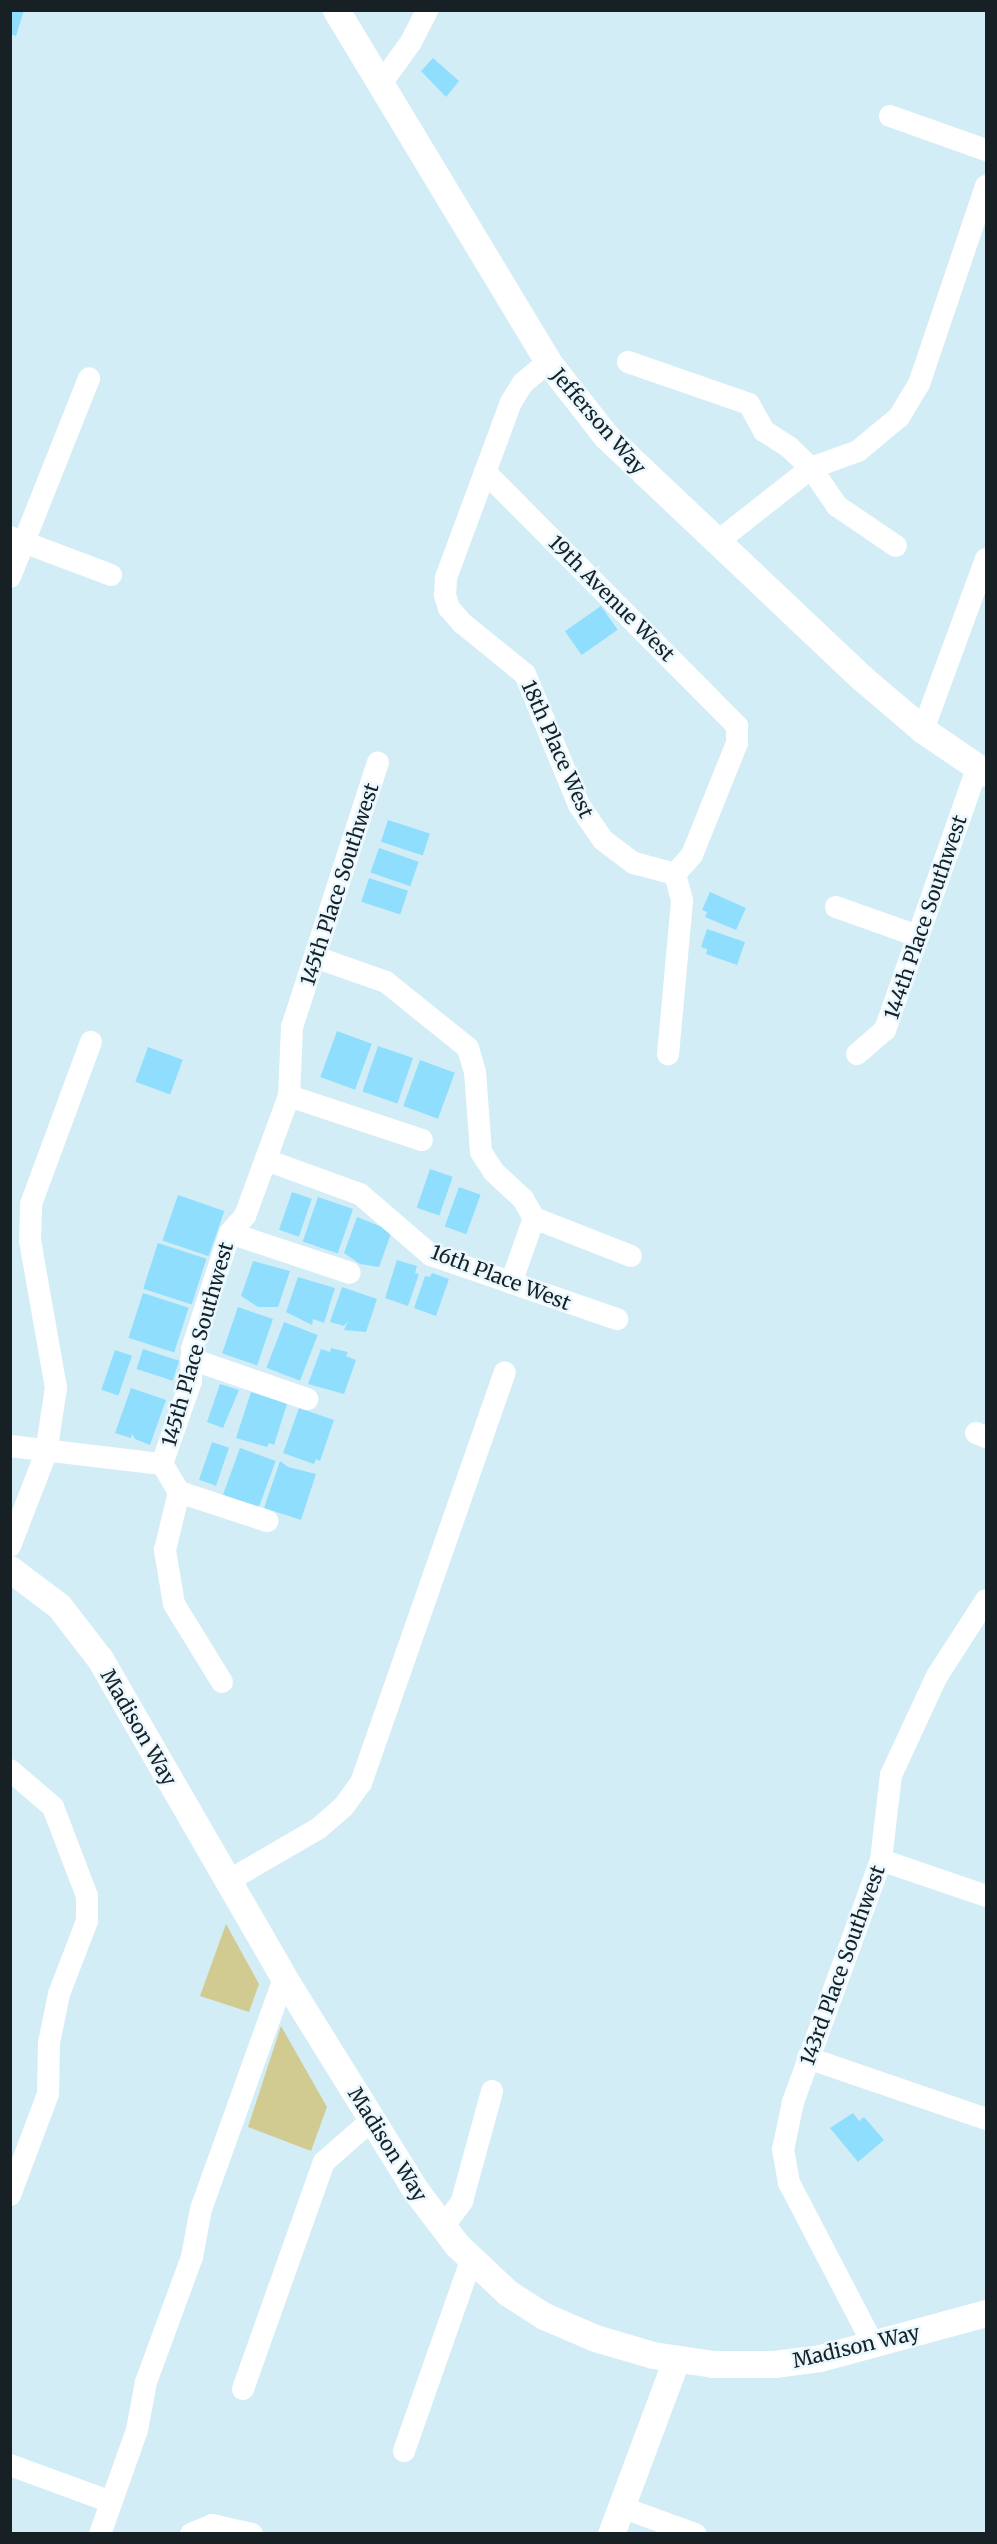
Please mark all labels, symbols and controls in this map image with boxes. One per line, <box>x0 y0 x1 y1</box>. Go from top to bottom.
street label: Jefferson Way <box>547 363 651 479</box>
street label: 19th Avenue West <box>544 530 680 666</box>
street label: 18th Place West <box>517 677 599 821</box>
street label: 145th Place Southwest <box>295 780 383 988</box>
street label: 144th Place Southwest <box>879 812 971 1022</box>
street label: 145th Place Southwest <box>156 1239 238 1449</box>
street label: 16th Place West <box>428 1239 574 1315</box>
street label: Madison Way <box>96 1665 182 1789</box>
street label: 143rd Place Southwest <box>795 1862 889 2068</box>
street label: Madison Way <box>343 2083 433 2205</box>
street label: Madison Way <box>790 2320 922 2372</box>

